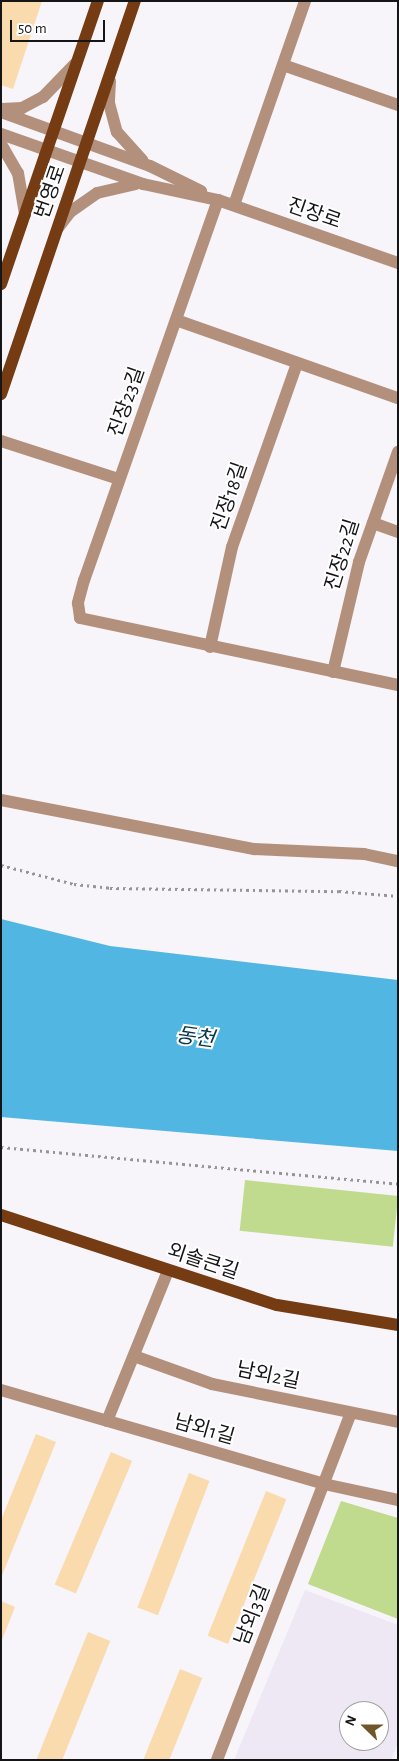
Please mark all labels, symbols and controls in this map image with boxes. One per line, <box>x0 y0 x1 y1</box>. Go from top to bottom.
scale bar <box>12 10 108 42</box>
text: 50 m <box>18 21 47 36</box>
street label: 번영로 <box>31 162 71 222</box>
street label: 진장로 <box>284 194 344 234</box>
street label: 진장23길 <box>104 364 150 440</box>
street label: 진장18길 <box>207 459 253 535</box>
street label: 진장22길 <box>321 516 365 594</box>
water label: 동천 <box>174 1023 216 1053</box>
street label: 외솔큰길 <box>164 1239 242 1285</box>
street label: 남외2길 <box>234 1358 302 1394</box>
street label: 남외1길 <box>171 1410 237 1450</box>
street label: 남외3길 <box>230 1581 276 1649</box>
north arrow <box>339 1701 389 1751</box>
text: N <box>343 1714 359 1728</box>

